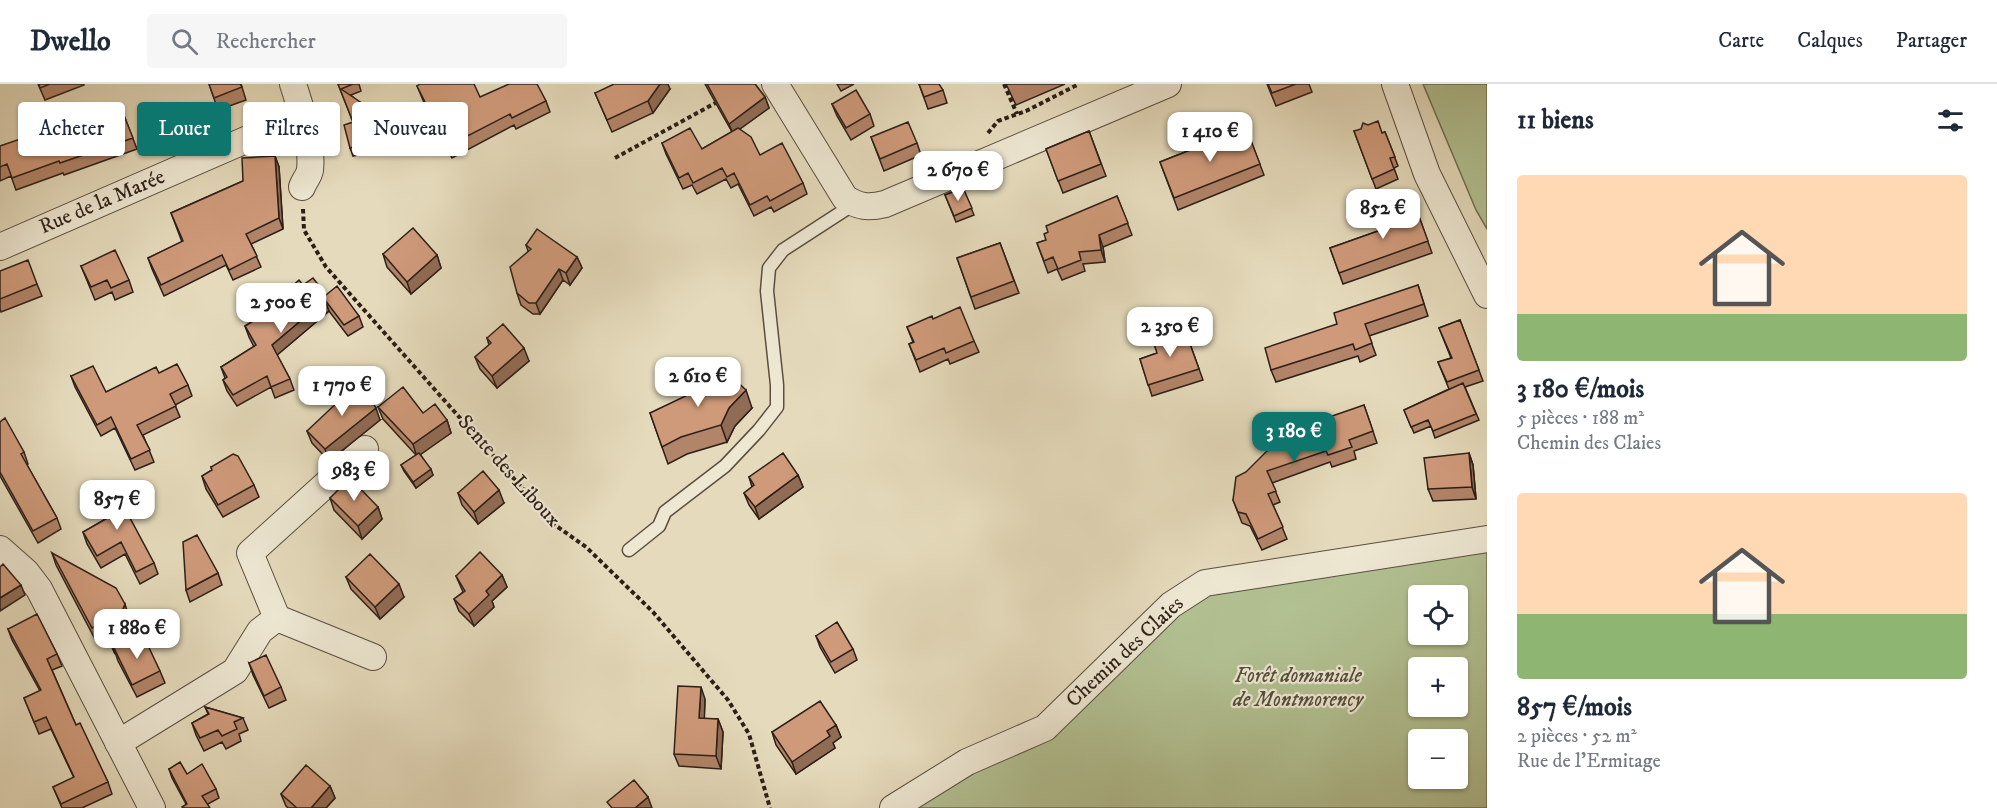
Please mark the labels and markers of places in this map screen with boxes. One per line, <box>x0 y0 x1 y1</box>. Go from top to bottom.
pin: 1 410 € <box>1155 112 1265 163</box>
pin: 2 670 € <box>903 151 1013 202</box>
pin: 852 € <box>1341 189 1425 240</box>
pin: 2 500 € <box>226 283 336 334</box>
pin: 2 350 € <box>1115 307 1225 358</box>
pin: 2 610 € <box>643 357 753 408</box>
pin: 1 770 € <box>287 366 397 417</box>
pin: 3 180 € <box>1239 412 1349 463</box>
pin: 983 € <box>312 451 396 502</box>
pin: 857 € <box>75 480 159 531</box>
pin: 1 880 € <box>82 609 192 660</box>

